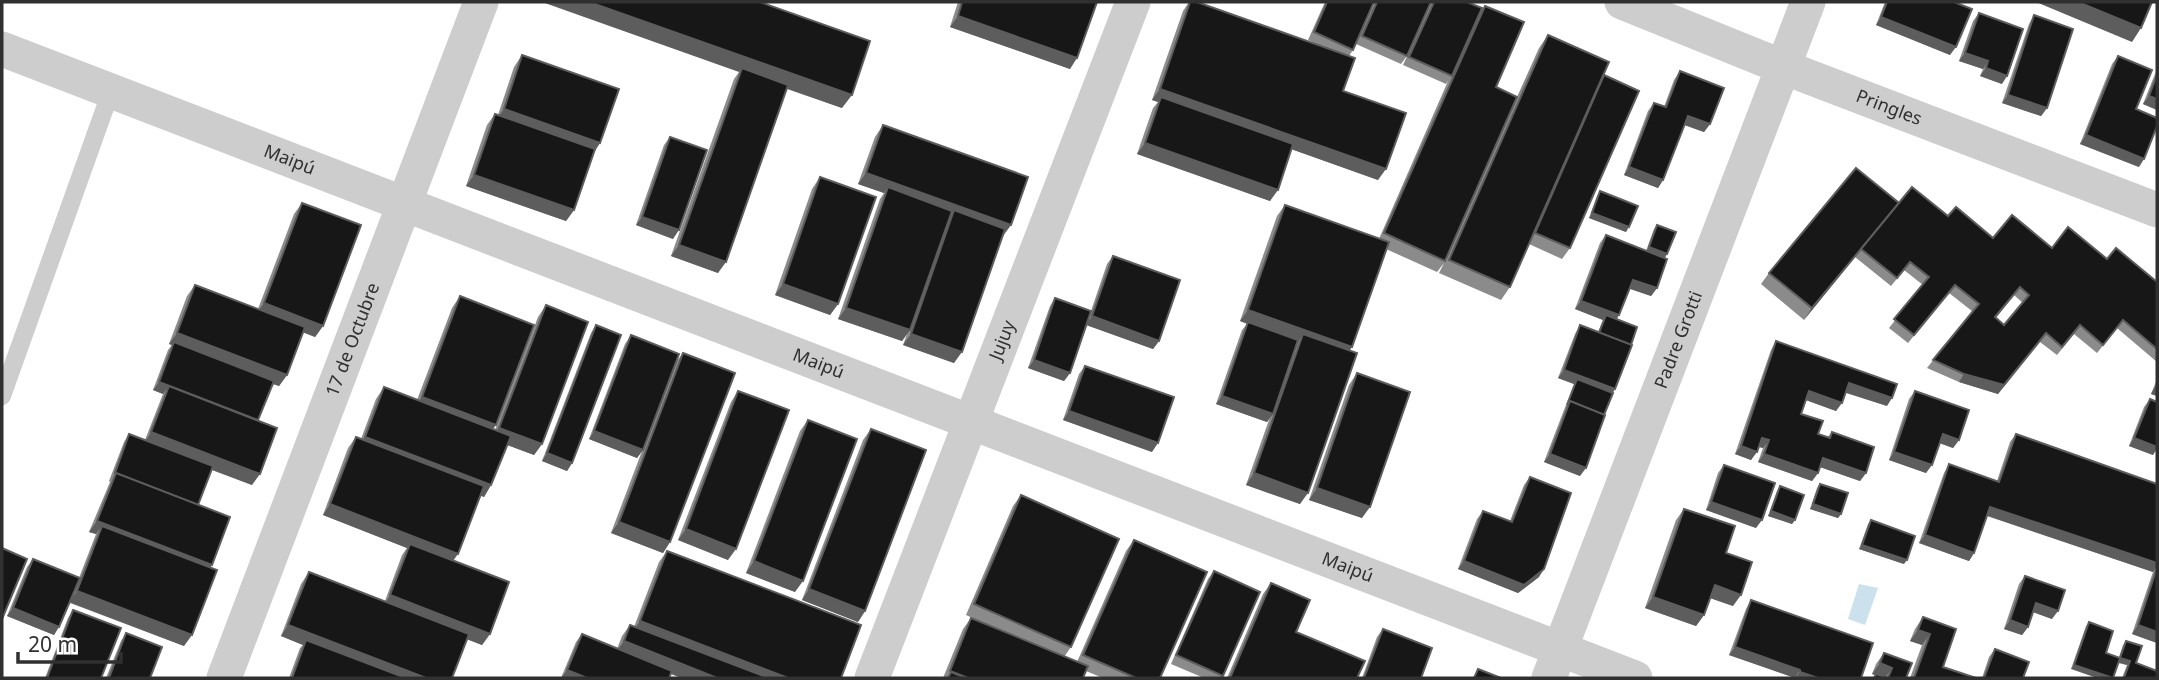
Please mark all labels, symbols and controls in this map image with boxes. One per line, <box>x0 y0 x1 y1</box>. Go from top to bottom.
street label: Pringles <box>1853 83 1926 130</box>
street label: Maipú <box>261 138 319 180</box>
street label: 17 de Octubre <box>319 279 384 400</box>
street label: Padre Grotti <box>1648 287 1707 392</box>
street label: Jujuy <box>982 316 1020 365</box>
street label: Maipú <box>790 342 848 383</box>
street label: Maipú <box>1319 546 1377 587</box>
scale bar <box>18 620 121 664</box>
text: 20 m <box>28 630 77 658</box>

